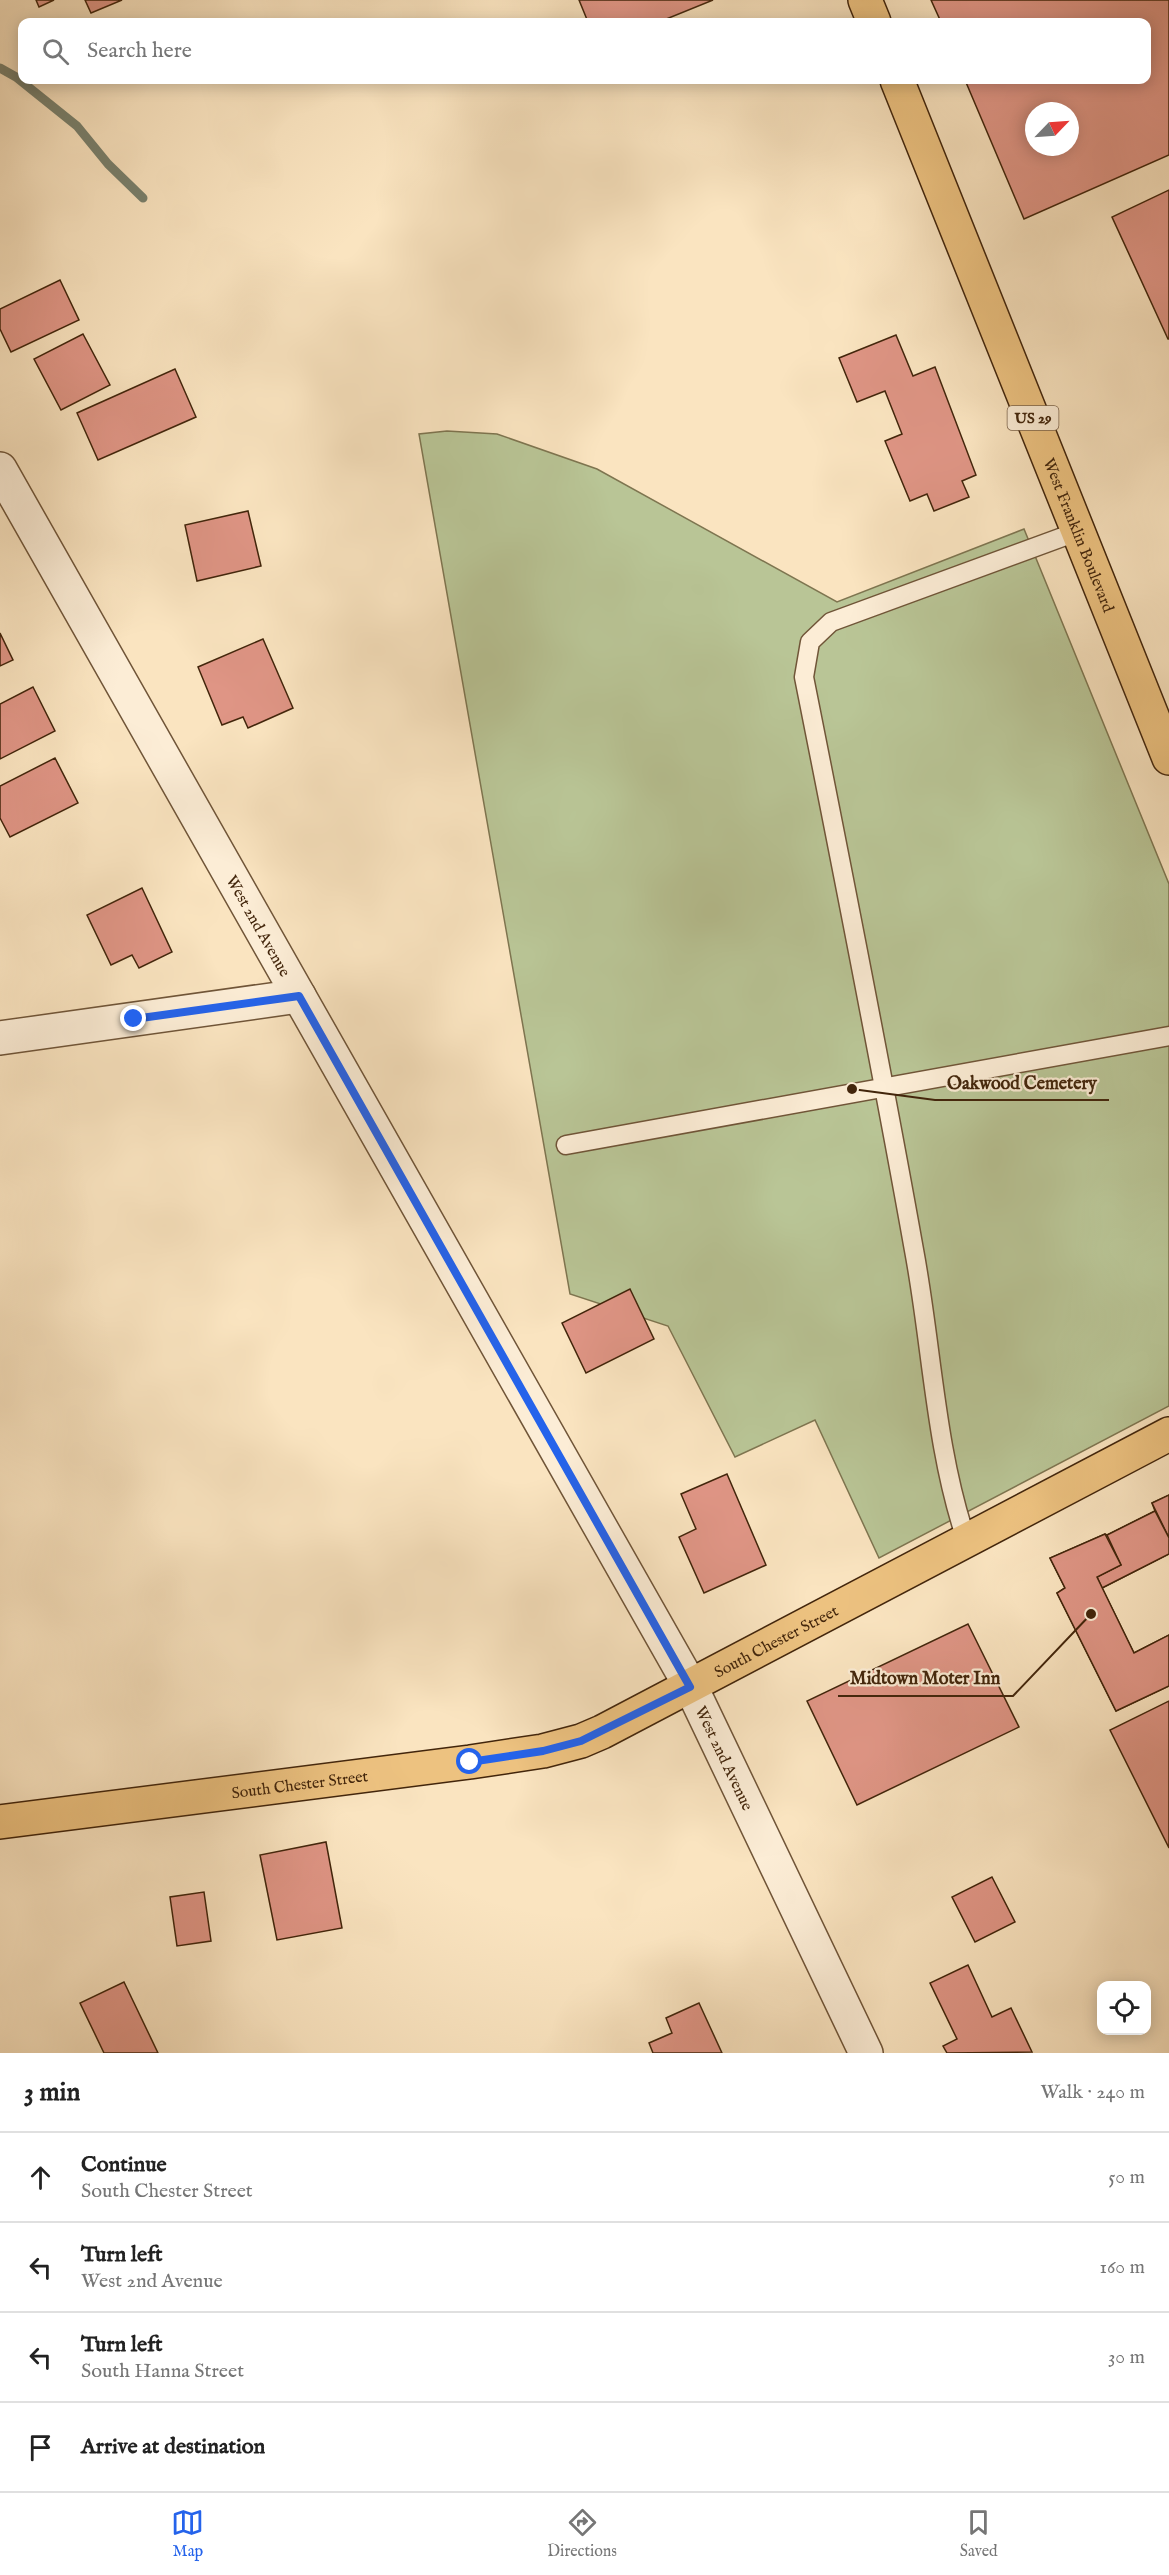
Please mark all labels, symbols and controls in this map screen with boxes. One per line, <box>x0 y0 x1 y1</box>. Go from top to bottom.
search box <box>18 18 1151 84</box>
icon: search <box>39 35 72 68</box>
text: Search here <box>87 37 192 65</box>
north arrow <box>1025 102 1079 156</box>
road number: US 29 <box>1008 406 1058 430</box>
street label: West Franklin Boulevard <box>1038 455 1118 616</box>
street label: West 2nd Avenue <box>221 872 294 981</box>
route end <box>120 1005 146 1031</box>
callout: Oakwood Cemetery <box>935 1064 1109 1100</box>
text: Oakwood Cemetery <box>947 1073 1098 1096</box>
street label: South Chester Street <box>711 1601 843 1683</box>
callout: Midtown Moter Inn <box>838 1660 1013 1696</box>
text: Midtown Moter Inn <box>850 1668 1001 1691</box>
street label: West 2nd Avenue <box>690 1703 757 1814</box>
route start <box>456 1748 482 1774</box>
street label: South Chester Street <box>230 1767 370 1804</box>
map controls <box>1097 1981 1151 2035</box>
button: locate <box>1097 1981 1151 2035</box>
text: 3 min <box>24 2076 80 2109</box>
text: Walk · 240 m <box>1040 2080 1145 2105</box>
text: Continue <box>81 2151 167 2179</box>
icon: ahead <box>24 2161 57 2194</box>
text: 50 m <box>1108 2165 1145 2190</box>
text: South Chester Street <box>81 2179 253 2204</box>
text: Turn left <box>81 2241 163 2269</box>
icon: left <box>24 2251 57 2284</box>
text: 160 m <box>1099 2255 1145 2280</box>
text: West 2nd Avenue <box>81 2269 223 2294</box>
text: Turn left <box>81 2331 163 2359</box>
icon: left <box>24 2341 57 2374</box>
text: 30 m <box>1108 2345 1145 2370</box>
text: South Hanna Street <box>81 2359 244 2384</box>
icon: arrive <box>24 2431 57 2464</box>
text: Arrive at destination <box>81 2433 265 2461</box>
tab: Map <box>171 2506 204 2562</box>
tab: Directions <box>547 2506 617 2562</box>
tab: Saved <box>960 2506 998 2562</box>

